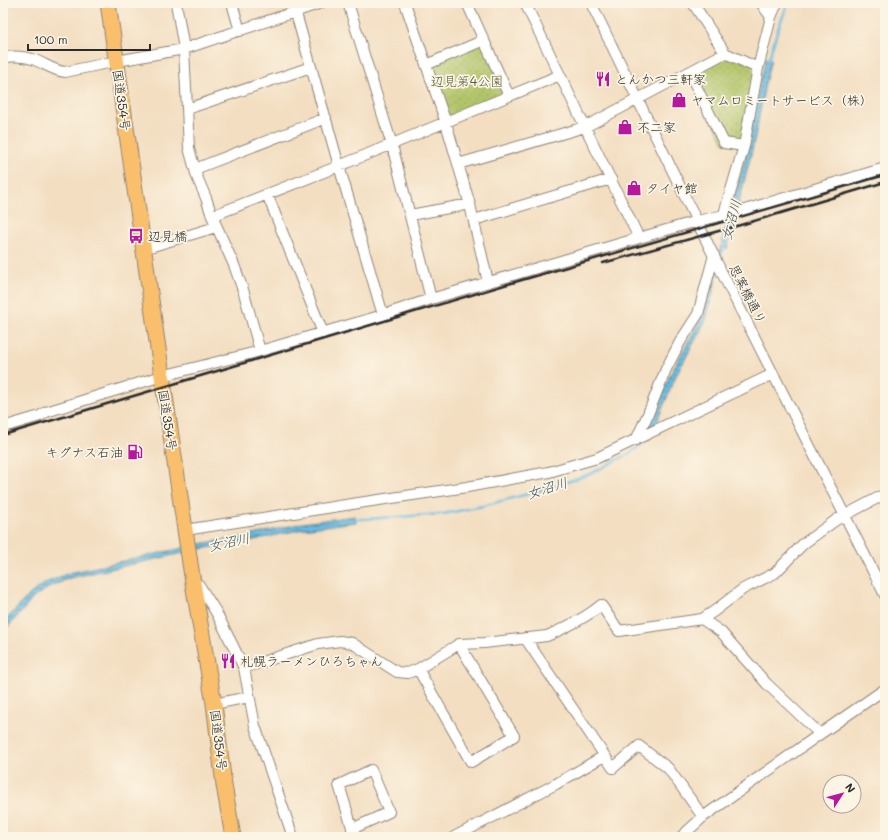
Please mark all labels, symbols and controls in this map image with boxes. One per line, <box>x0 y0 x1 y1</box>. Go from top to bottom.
scale bar <box>28 26 150 52</box>
text: 100 m <box>34 31 68 47</box>
street label: 国道354号 <box>110 68 135 132</box>
restaurant icon: とんかつ三軒家 <box>594 70 612 88</box>
place label: とんかつ三軒家 <box>615 70 706 87</box>
park label: 辺見第4公園 <box>431 72 503 89</box>
shop icon: ヤマムロミートサービス（株） <box>670 91 688 109</box>
place label: ヤマムロミートサービス（株） <box>691 91 873 108</box>
shop icon: 不二家 <box>616 118 634 136</box>
place label: 不二家 <box>637 118 676 135</box>
shop icon: タイヤ館 <box>625 179 643 197</box>
place label: タイヤ館 <box>646 179 697 196</box>
water label: 女沼川 <box>716 197 745 243</box>
bus stop icon: 辺見橋 <box>127 227 145 245</box>
place label: 辺見橋 <box>148 227 187 244</box>
street label: 思案橋通り <box>726 261 771 327</box>
street label: 国道354号 <box>155 388 182 452</box>
place label: キグナス石油 <box>46 443 123 460</box>
fuel station icon: キグナス石油 <box>126 443 144 461</box>
water label: 女沼川 <box>524 472 570 503</box>
water label: 女沼川 <box>206 528 251 555</box>
restaurant icon: 札幌ラーメンひろちゃん <box>219 652 237 670</box>
place label: 札幌ラーメンひろちゃん <box>240 652 383 669</box>
street label: 国道354号 <box>207 708 232 772</box>
north arrow <box>822 774 862 814</box>
text: N <box>842 780 859 796</box>

